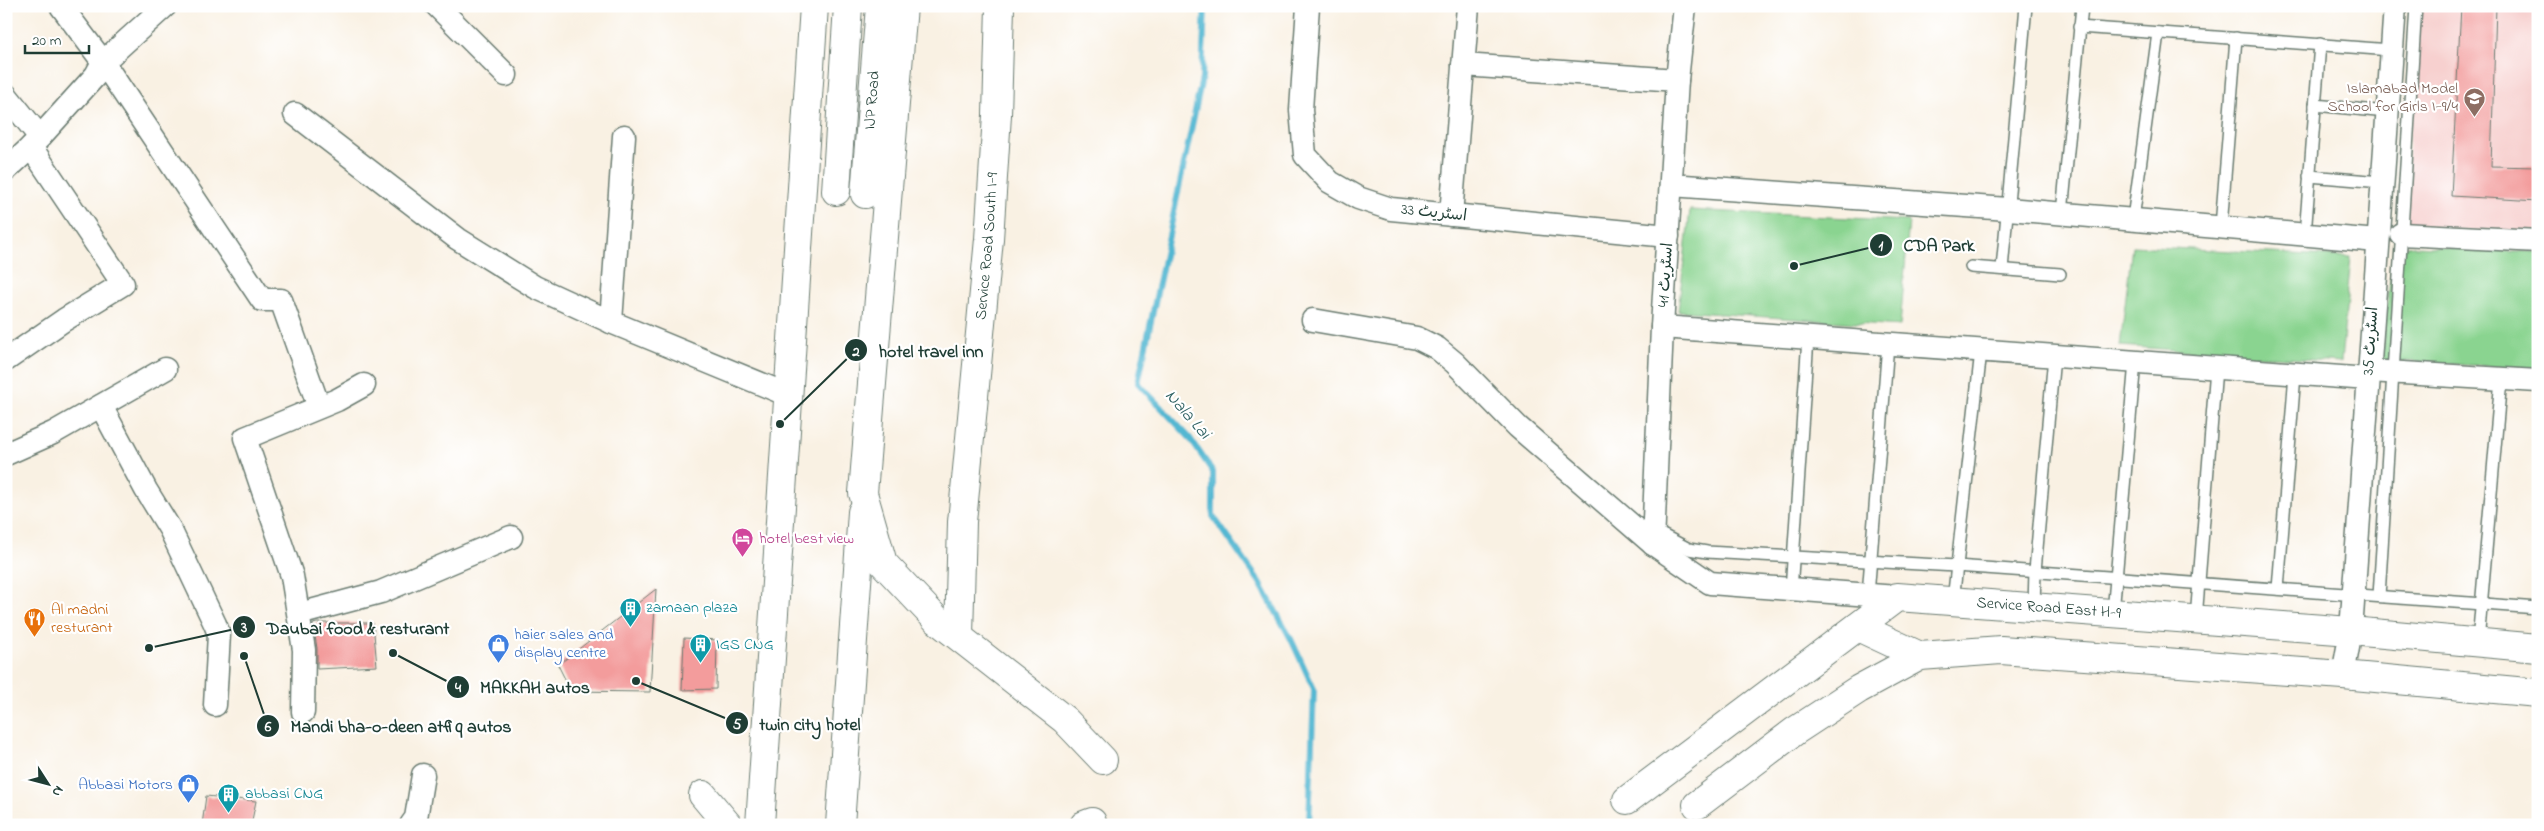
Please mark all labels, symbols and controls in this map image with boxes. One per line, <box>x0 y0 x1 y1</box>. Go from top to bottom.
scale bar <box>25 22 89 54</box>
text: 20 m <box>32 30 62 52</box>
street label: IJP Road <box>858 70 887 131</box>
place label: Islamabad Model School for Girls I-9/4 <box>2328 77 2458 119</box>
school or university icon: Islamabad Model School for Girls I-9/4 <box>2462 86 2486 117</box>
street label: Service Road South I-9 <box>969 172 1005 321</box>
street label: اسٹریٹ 33 <box>1400 198 1468 228</box>
callout: CDA Park <box>1869 228 1985 261</box>
text: CDA Park <box>1903 234 1976 260</box>
text: 1 <box>1879 235 1884 257</box>
street label: اسٹریٹ 41 <box>1652 242 1680 308</box>
street label: اسٹریٹ 35 <box>2357 306 2385 376</box>
callout: hotel travel inn <box>844 334 994 367</box>
text: hotel travel inn <box>879 340 984 366</box>
text: 2 <box>851 341 860 363</box>
water label: Nala Lai <box>1158 384 1217 447</box>
hotel icon: hotel best view <box>731 527 755 558</box>
place label: hotel best view <box>759 527 854 551</box>
street label: Service Road East H-9 <box>1976 591 2122 626</box>
building icon: zamaan plaza <box>618 596 642 627</box>
place label: zamaan plaza <box>646 596 738 620</box>
place label: Al madni resturant <box>51 598 113 640</box>
restaurant icon: Al madni resturant <box>23 607 47 638</box>
callout: Daubai food & resturant <box>232 611 460 644</box>
text: 3 <box>240 617 247 639</box>
text: Daubai food & resturant <box>266 617 450 643</box>
place label: haier sales and display centre <box>514 623 614 665</box>
shop icon: haier sales and display centre <box>486 632 510 663</box>
building icon: IGS CNG <box>688 633 712 664</box>
place label: IGS CNG <box>716 633 774 657</box>
callout: MAKKAH autos <box>445 671 600 704</box>
text: MAKKAH autos <box>480 676 590 702</box>
text: 4 <box>454 677 462 699</box>
callout: twin city hotel <box>725 707 871 740</box>
callout: Mandi bha-o-deen atfiq autos <box>255 710 521 743</box>
text: twin city hotel <box>758 713 861 740</box>
text: 5 <box>733 714 742 736</box>
text: Mandi bha-o-deen atfiq autos <box>291 715 511 741</box>
text: 6 <box>264 716 272 738</box>
north arrow <box>22 758 72 808</box>
place label: Abbasi Motors <box>78 773 173 797</box>
shop icon: Abbasi Motors <box>177 773 201 804</box>
text: N <box>46 781 69 801</box>
building icon: abbasi CNG <box>217 782 241 813</box>
place label: abbasi CNG <box>245 782 323 806</box>

